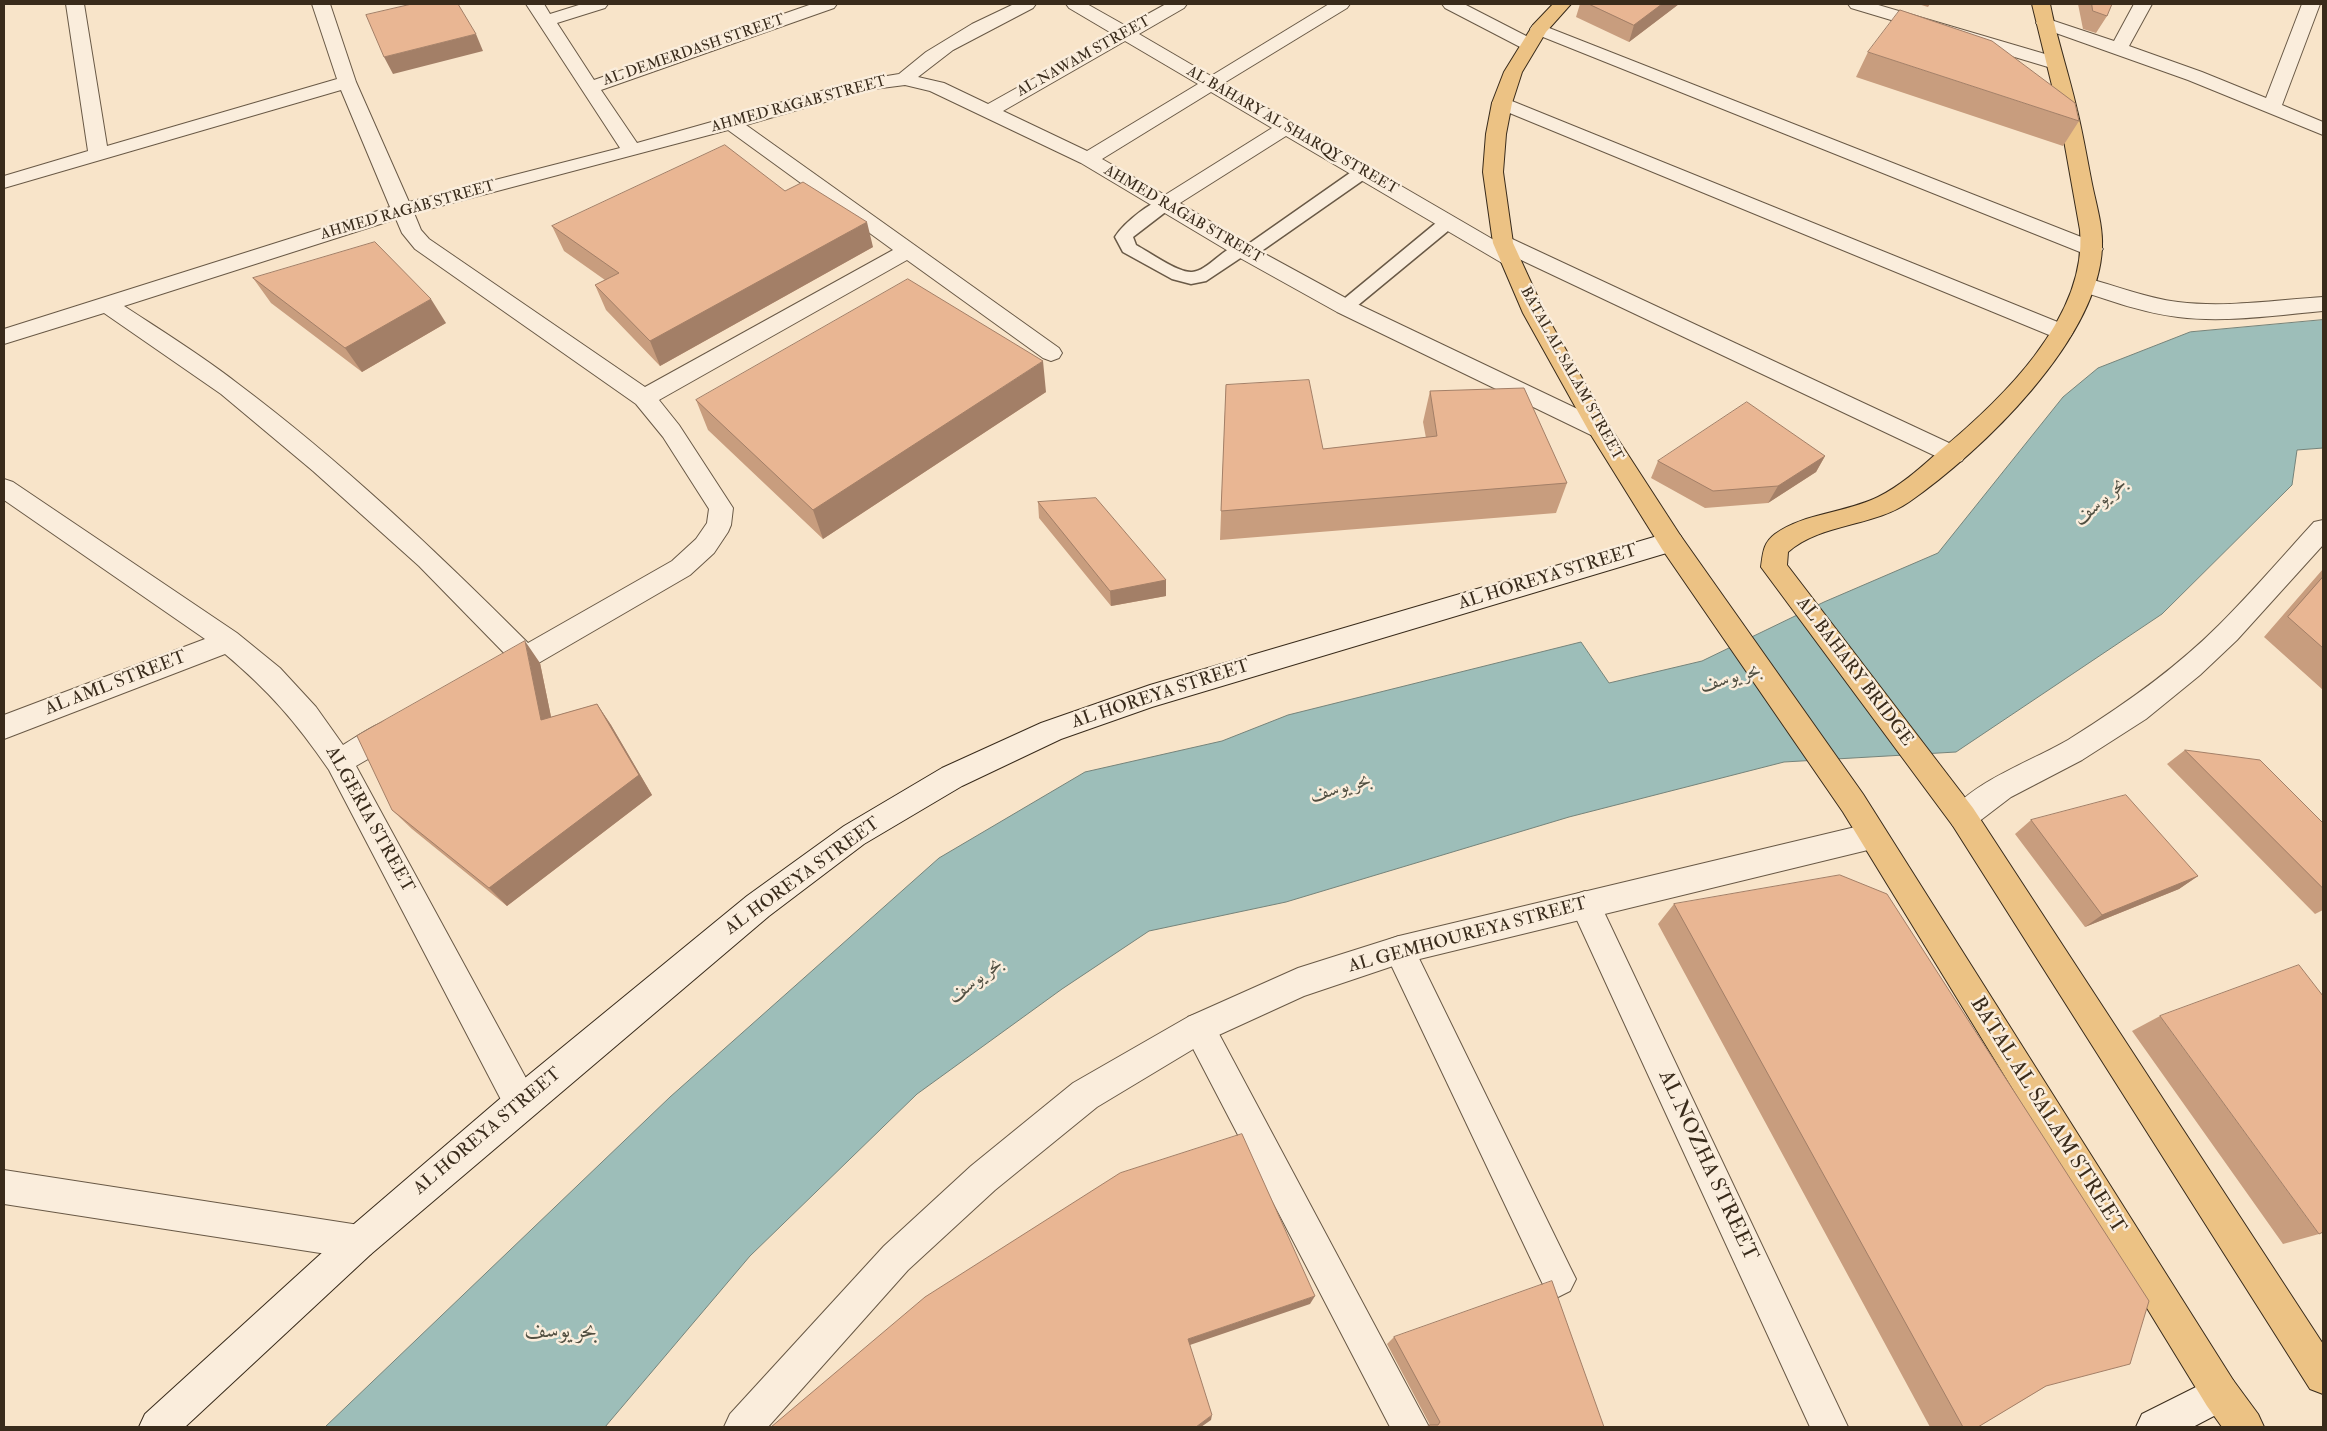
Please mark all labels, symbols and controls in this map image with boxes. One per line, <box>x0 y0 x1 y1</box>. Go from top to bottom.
street label: AL DEMERDASH STREET <box>601 11 787 91</box>
street label: AL NAWAM STREET <box>1014 13 1154 101</box>
street label: AL BAHARY AL SHARQY STREET <box>1183 63 1401 199</box>
street label: AHMED RAGAB STREET <box>709 73 889 137</box>
street label: AHMED RAGAB STREET <box>1100 162 1266 268</box>
street label: AHMED RAGAB STREET <box>319 177 497 245</box>
street label: BATAL AL SALAM STREET <box>1516 284 1626 464</box>
water label: بحر يوسف <box>2070 473 2132 531</box>
street label: AL HOREYA STREET <box>1456 541 1640 615</box>
street label: AL BAHARY BRIDGE <box>1791 593 1917 751</box>
street label: AL AML STREET <box>42 647 190 721</box>
street label: AL HOREYA STREET <box>1069 656 1253 734</box>
water label: بحر يوسف <box>1698 659 1764 699</box>
street label: ALGERIA STREET <box>320 743 418 897</box>
water label: بحر يوسف <box>1308 769 1374 809</box>
street label: AL HOREYA STREET <box>721 814 885 940</box>
street label: AL GEMHOUREYA STREET <box>1346 894 1590 978</box>
water label: بحر يوسف <box>944 953 1008 1009</box>
street label: BATAL AL SALAM STREET <box>1964 993 2130 1239</box>
street label: AL HOREYA STREET <box>410 1064 566 1200</box>
street label: AL NOZHA STREET <box>1652 1067 1762 1265</box>
water label: بحر يوسف <box>525 1319 597 1345</box>

